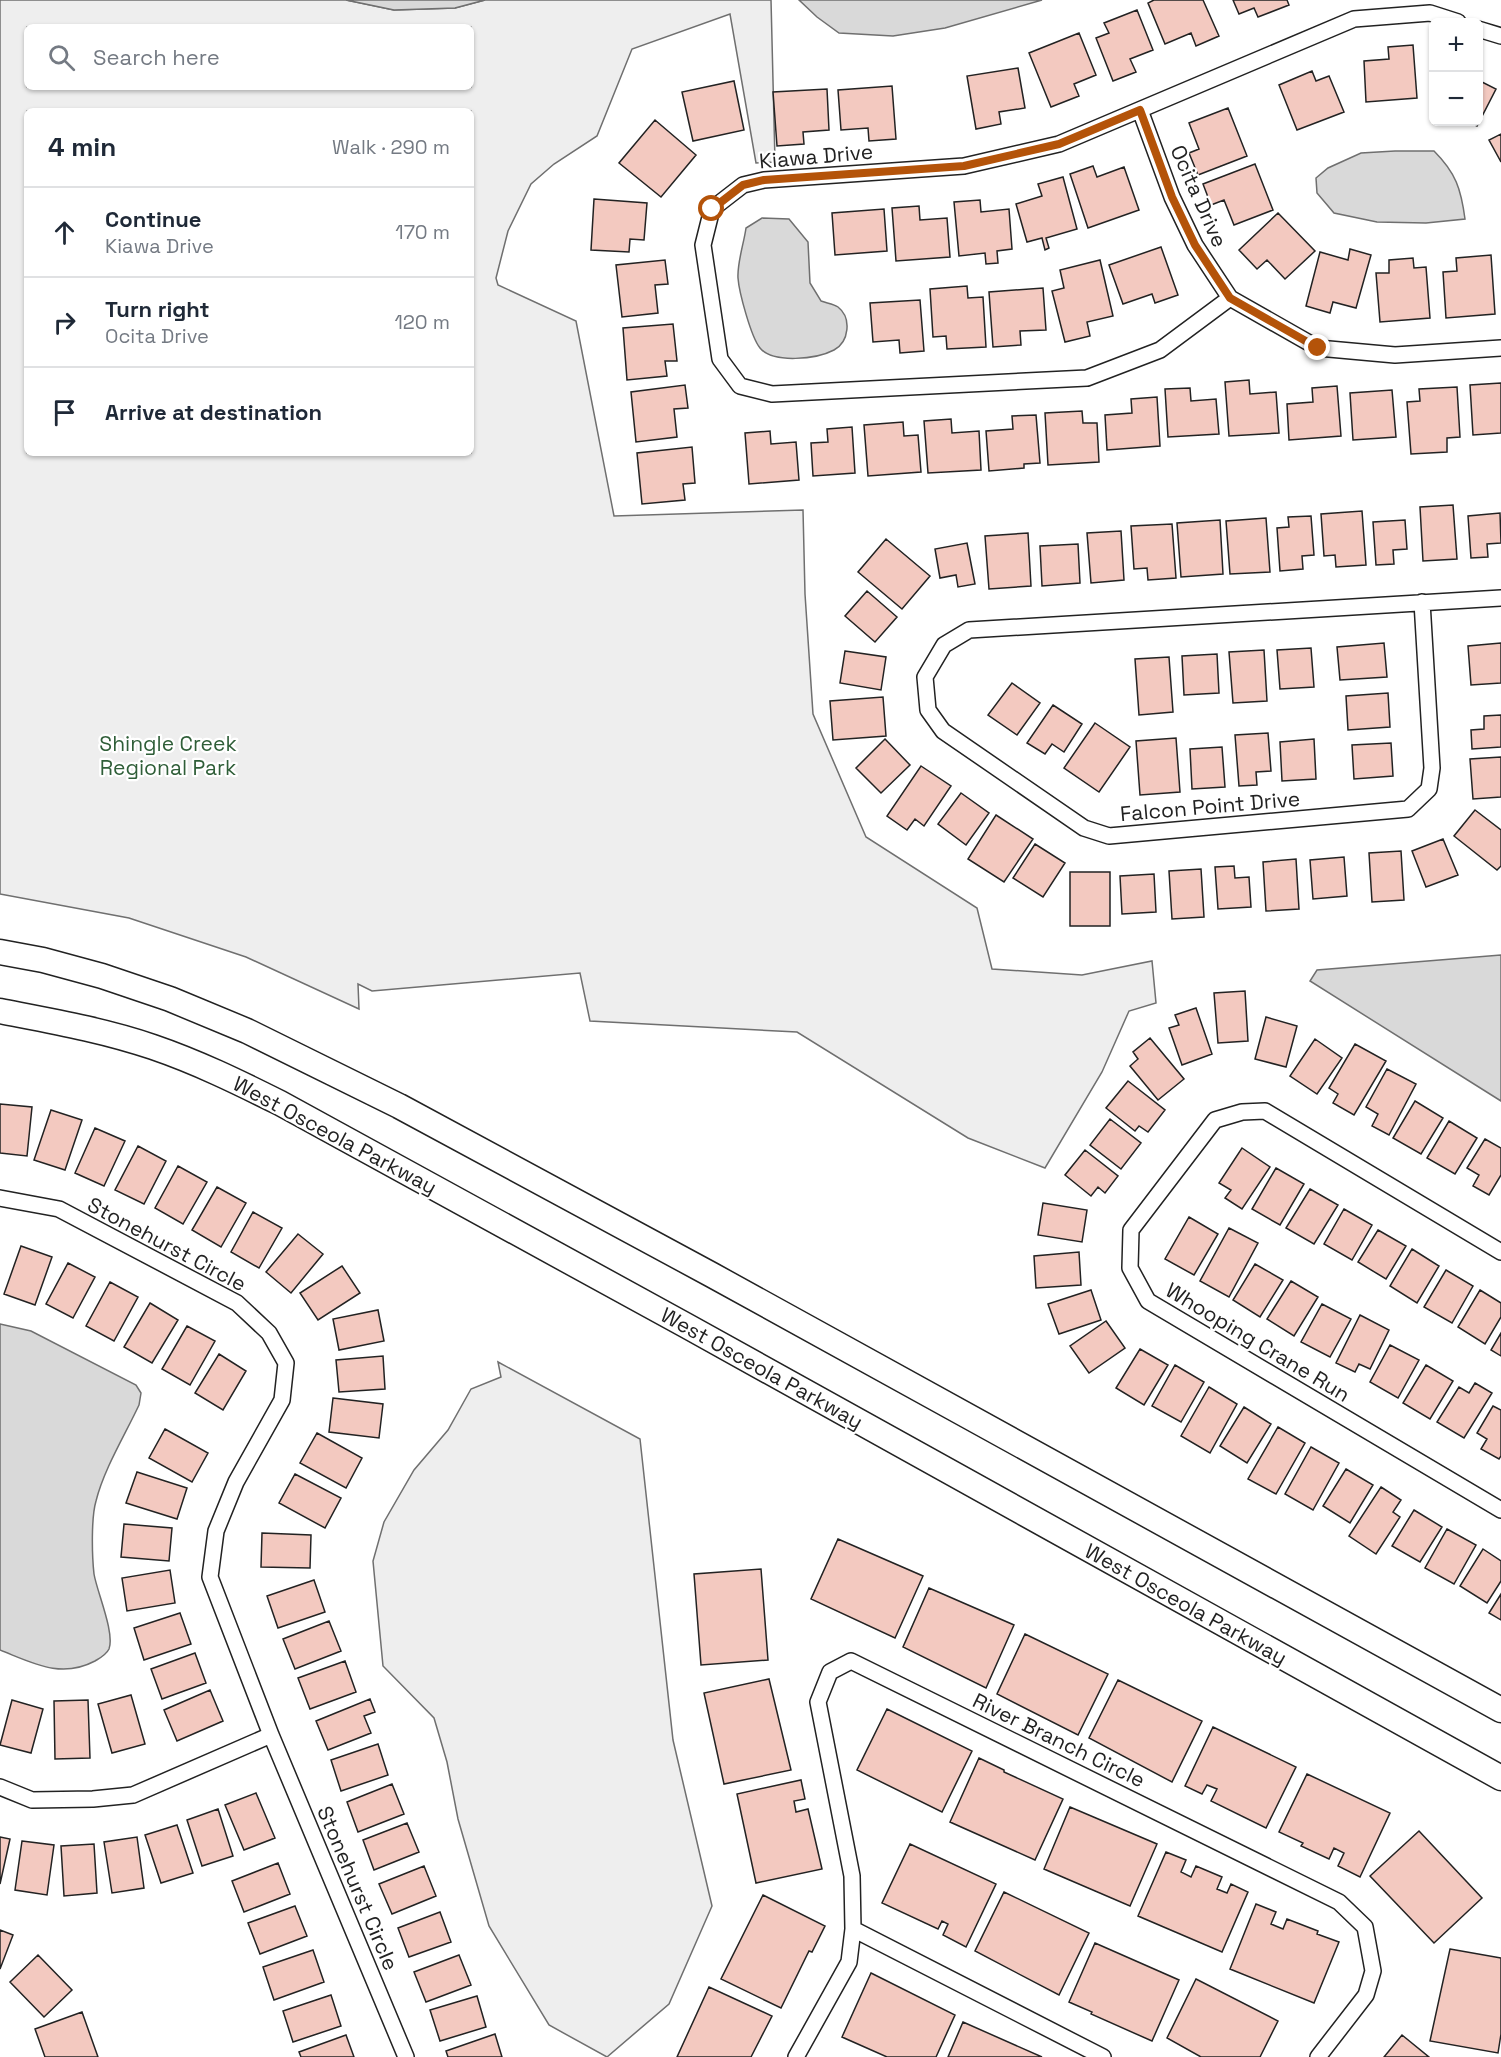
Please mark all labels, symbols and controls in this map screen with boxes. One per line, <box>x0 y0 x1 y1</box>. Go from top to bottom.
map controls <box>1429 18 1483 126</box>
button: + <box>1429 18 1483 72</box>
search box <box>24 24 474 90</box>
icon: search <box>45 41 78 74</box>
text: Search here <box>93 43 220 71</box>
button: − <box>1429 72 1483 126</box>
text: 4 min <box>48 130 116 164</box>
text: Walk · 290 m <box>332 134 450 160</box>
street label: Kiawa Drive <box>758 138 874 174</box>
street label: Ocita Drive <box>1164 141 1234 251</box>
route start <box>698 195 724 221</box>
text: Continue <box>105 205 201 233</box>
icon: ahead <box>48 216 81 249</box>
text: 170 m <box>395 219 450 245</box>
text: Kiawa Drive <box>105 233 214 259</box>
text: Turn right <box>105 295 210 323</box>
icon: right <box>48 306 81 339</box>
text: 120 m <box>394 309 450 335</box>
text: Ocita Drive <box>105 323 209 349</box>
route end <box>1304 334 1330 360</box>
icon: arrive <box>48 396 81 429</box>
text: Arrive at destination <box>105 398 322 426</box>
park label: Shingle Creek Regional Park <box>99 730 237 781</box>
street label: Falcon Point Drive <box>1119 785 1301 827</box>
street label: West Osceola Parkway <box>228 1070 442 1200</box>
street label: Stonehurst Circle <box>83 1191 251 1297</box>
street label: Whooping Crane Run <box>1161 1276 1355 1408</box>
street label: West Osceola Parkway <box>656 1301 868 1435</box>
street label: West Osceola Parkway <box>1080 1537 1292 1671</box>
street label: River Branch Circle <box>968 1687 1150 1793</box>
street label: Stonehurst Circle <box>311 1802 405 1974</box>

